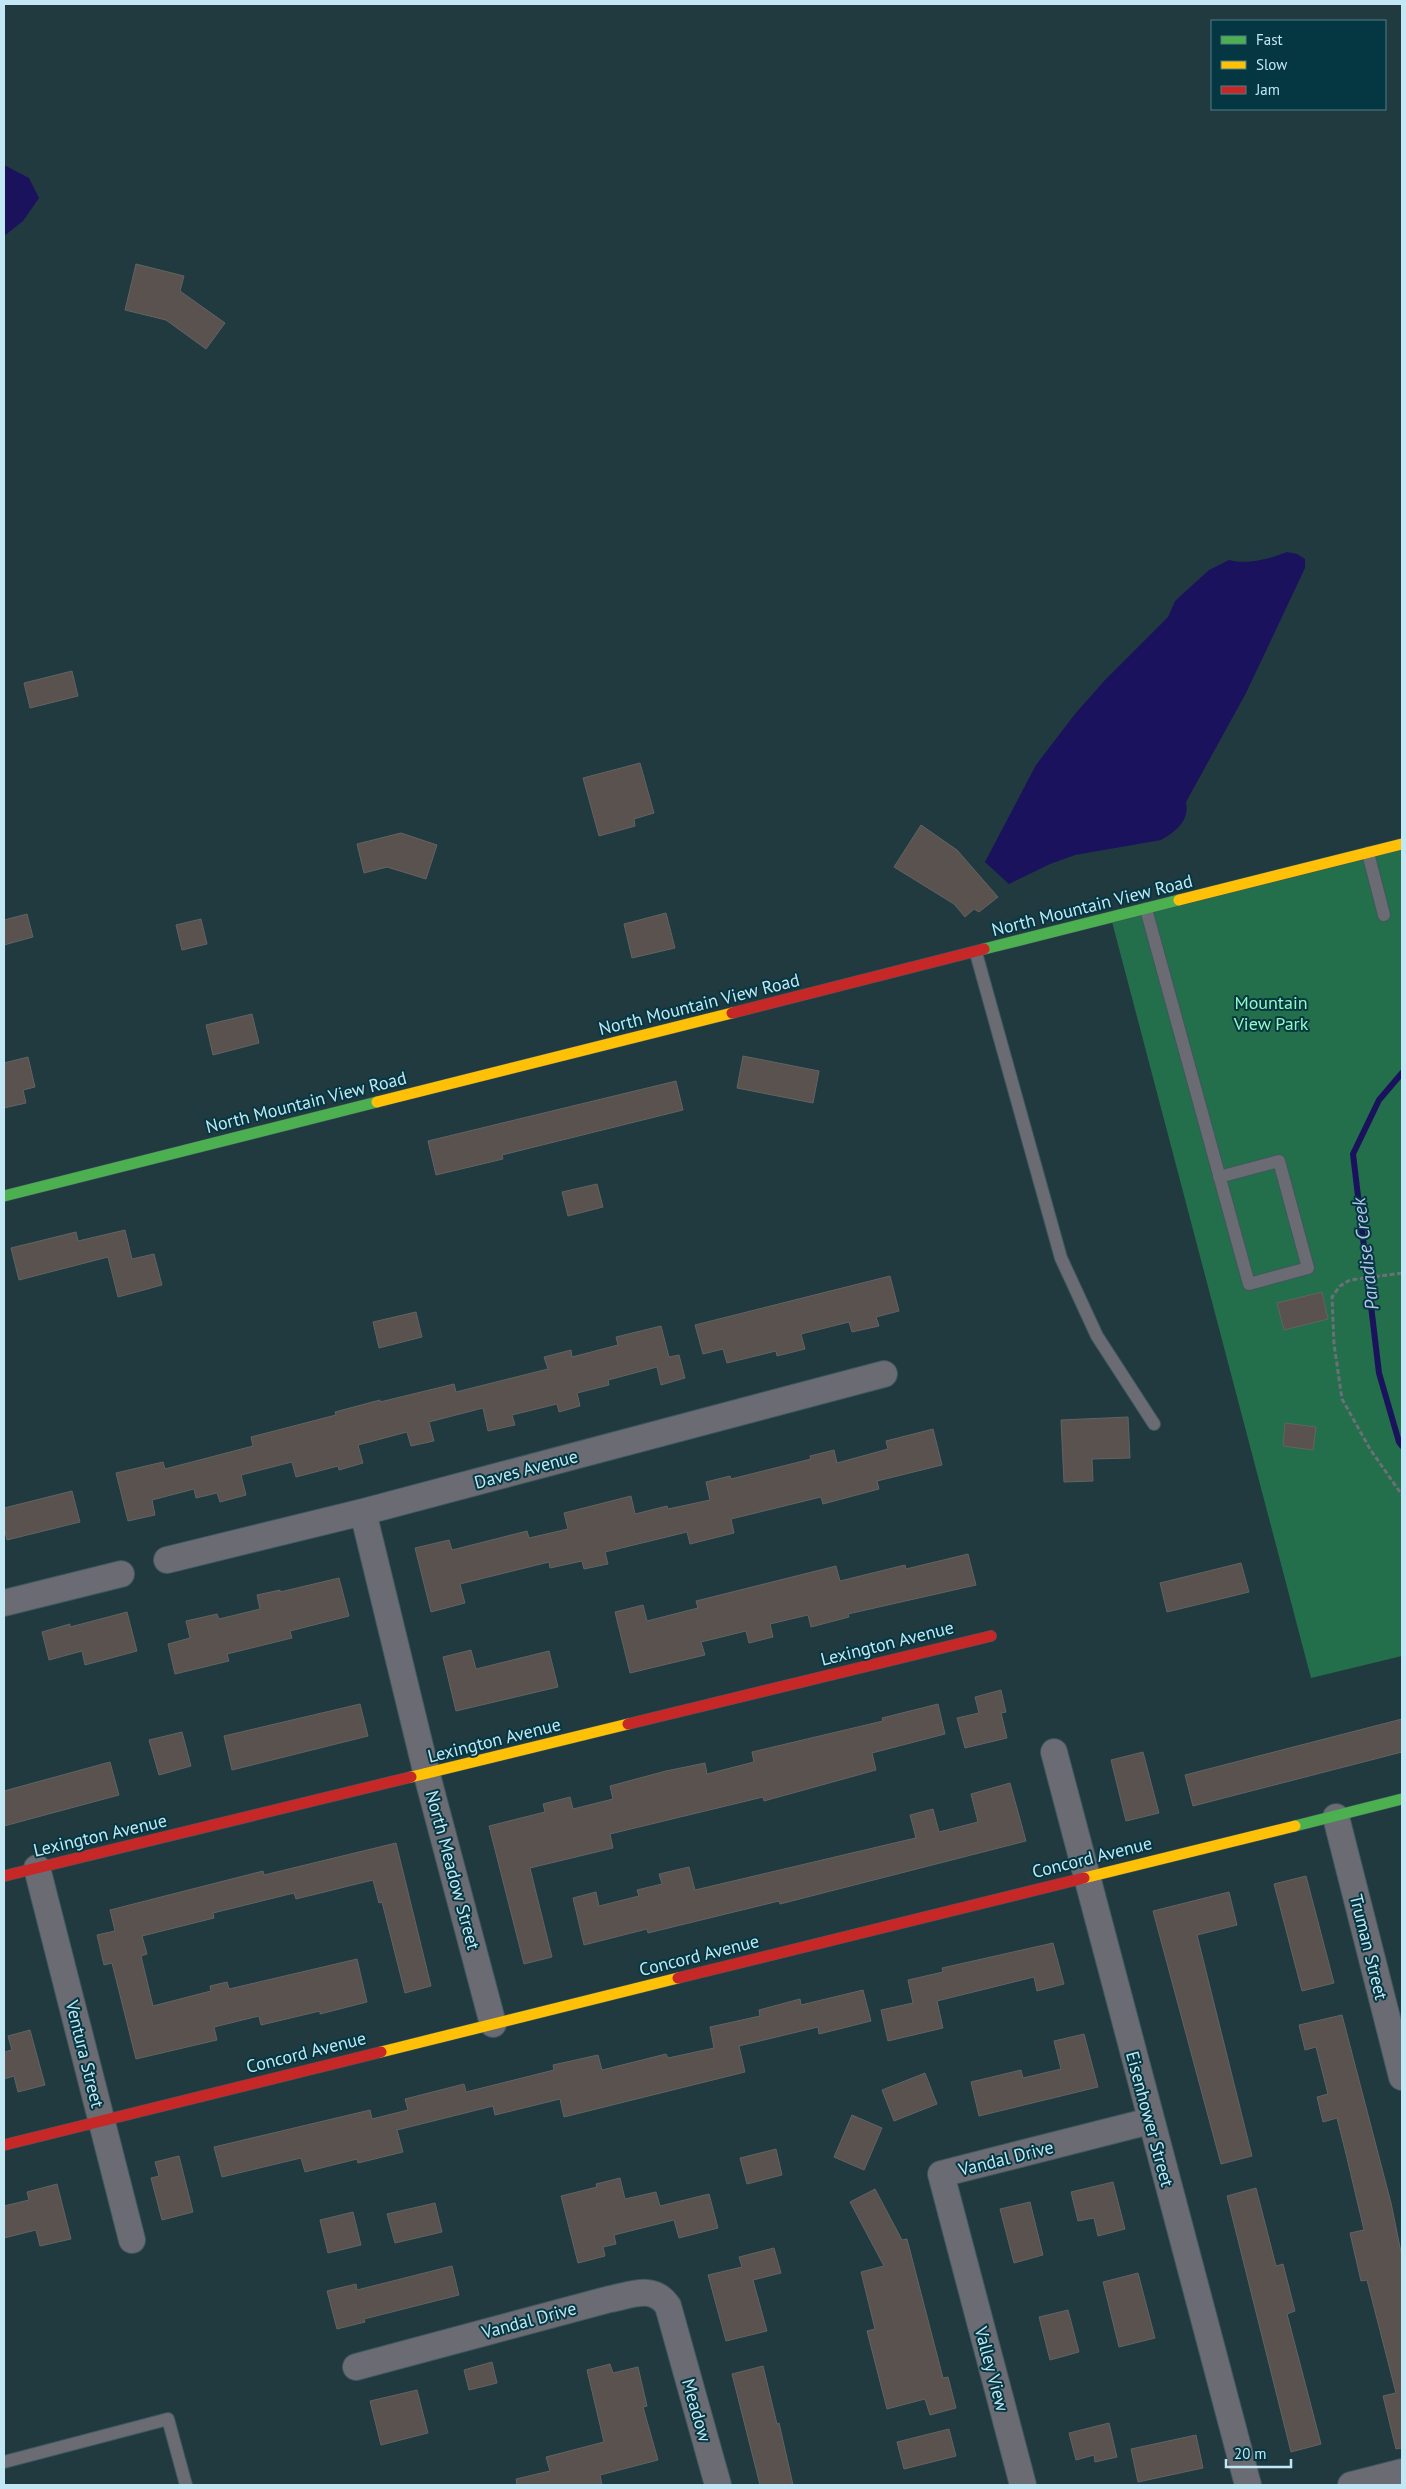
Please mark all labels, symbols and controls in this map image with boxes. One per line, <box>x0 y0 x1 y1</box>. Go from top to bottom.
legend <box>1211 20 1386 110</box>
text: Fast <box>1256 30 1283 49</box>
text: Slow <box>1256 55 1287 74</box>
text: Jam <box>1255 80 1280 99</box>
street label: North Mountain View Road <box>989 869 1195 941</box>
street label: North Mountain View Road <box>596 968 802 1040</box>
park label: Mountain View Park <box>1233 991 1309 1035</box>
street label: North Mountain View Road <box>203 1066 409 1138</box>
water label: Paradise Creek <box>1346 1195 1384 1312</box>
street label: Daves Avenue <box>472 1444 580 1494</box>
street label: Lexington Avenue <box>818 1615 956 1671</box>
street label: Lexington Avenue <box>425 1712 563 1768</box>
street label: North Meadow Street <box>421 1788 485 1952</box>
street label: Lexington Avenue <box>31 1808 169 1862</box>
street label: Concord Avenue <box>1030 1831 1154 1883</box>
street label: Truman Street <box>1345 1892 1393 2002</box>
street label: Concord Avenue <box>637 1929 761 1981</box>
street label: Ventura Street <box>60 1997 109 2110</box>
street label: Concord Avenue <box>244 2026 368 2078</box>
street label: Eisenhower Street <box>1121 2049 1179 2189</box>
street label: Vandal Drive <box>955 2135 1056 2181</box>
street label: Vandal Drive <box>478 2296 579 2344</box>
street label: Valley View <box>969 2323 1015 2415</box>
street label: Meadow <box>677 2376 717 2445</box>
scale bar <box>1226 2436 1291 2468</box>
text: 20 m <box>1234 2444 1267 2463</box>

